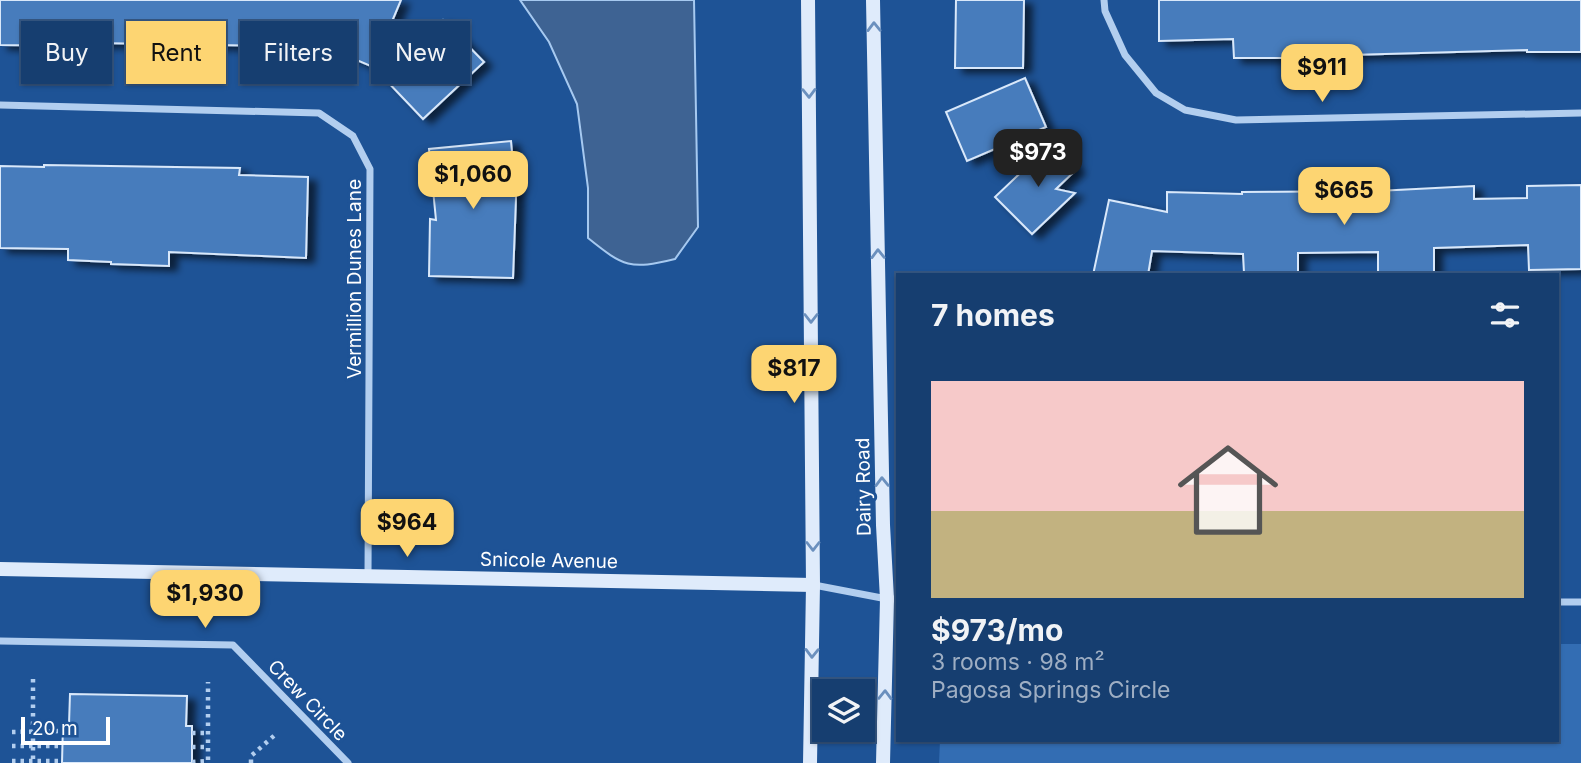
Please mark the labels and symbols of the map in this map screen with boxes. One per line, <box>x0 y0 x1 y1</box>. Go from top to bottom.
one-way arrow <box>866 21 881 32</box>
pin: $911 <box>1281 44 1363 104</box>
one-way arrow <box>801 87 816 98</box>
pin: $973 <box>997 130 1079 189</box>
pin: $1,060 <box>416 152 530 211</box>
pin: $665 <box>1303 168 1385 227</box>
street label: Vermillion Dunes Lane <box>343 179 366 379</box>
one-way arrow <box>870 249 886 259</box>
one-way arrow <box>803 313 818 324</box>
pin: $817 <box>753 346 835 405</box>
street label: Dairy Road <box>851 438 876 536</box>
one-way arrow <box>874 476 890 487</box>
pin: $964 <box>366 500 448 559</box>
one-way arrow <box>805 540 820 551</box>
street label: Snicole Avenue <box>480 548 618 573</box>
pin: $1,930 <box>148 570 262 630</box>
one-way arrow <box>804 649 820 659</box>
street label: Crew Circle <box>263 655 352 746</box>
one-way arrow <box>877 689 892 700</box>
scale bar <box>21 714 110 746</box>

